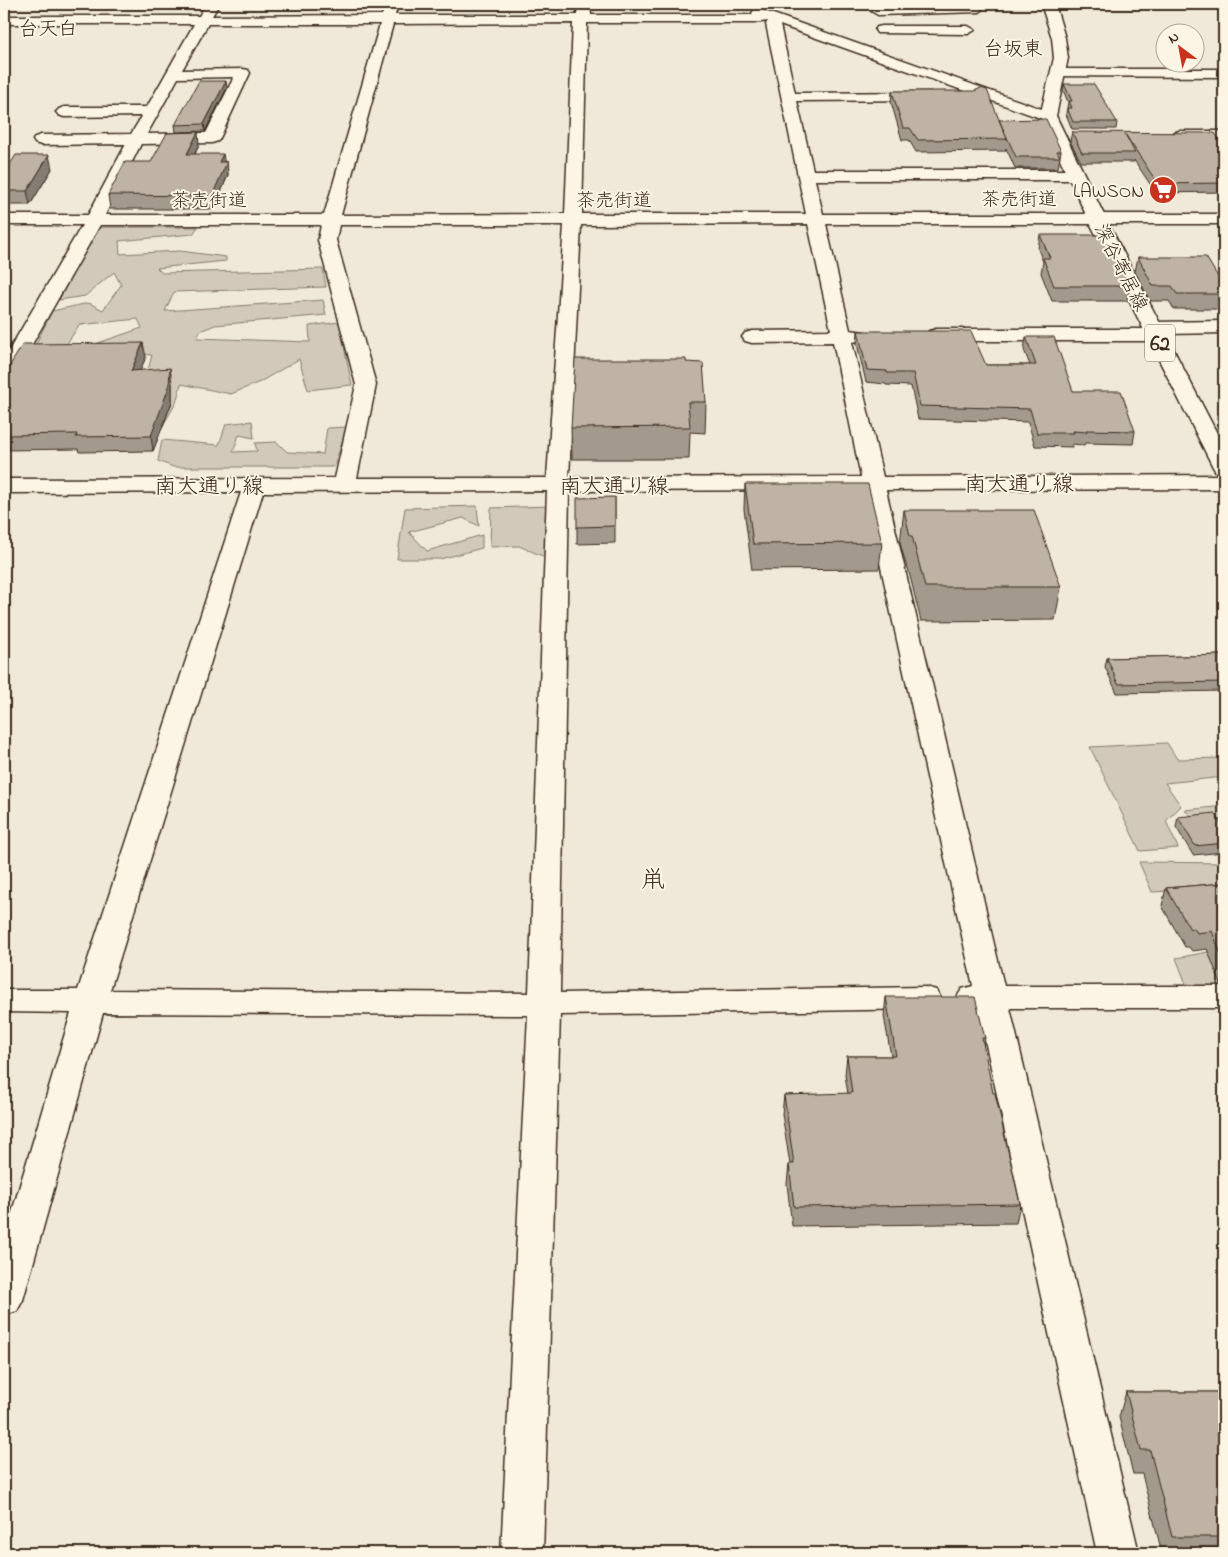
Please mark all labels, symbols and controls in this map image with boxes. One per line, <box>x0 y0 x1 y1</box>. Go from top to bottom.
district label: 台天白 <box>18 16 78 45</box>
north arrow <box>1156 22 1206 72</box>
text: N <box>1164 27 1183 50</box>
district label: 台坂東 <box>983 36 1043 65</box>
supermarket icon: LAWSON <box>1148 175 1178 205</box>
place label: LAWSON <box>1073 179 1144 206</box>
street label: 茶売街道 <box>981 187 1057 214</box>
street label: 茶売街道 <box>171 188 247 215</box>
street label: 茶売街道 <box>576 188 652 215</box>
street label: 深谷寄居線 <box>1086 220 1153 317</box>
road number: 62 <box>1145 324 1175 362</box>
street label: 南大通り線 <box>964 470 1074 502</box>
street label: 南大通り線 <box>154 472 264 504</box>
street label: 南大通り線 <box>559 472 669 504</box>
district label: 鼡 <box>641 864 665 899</box>

